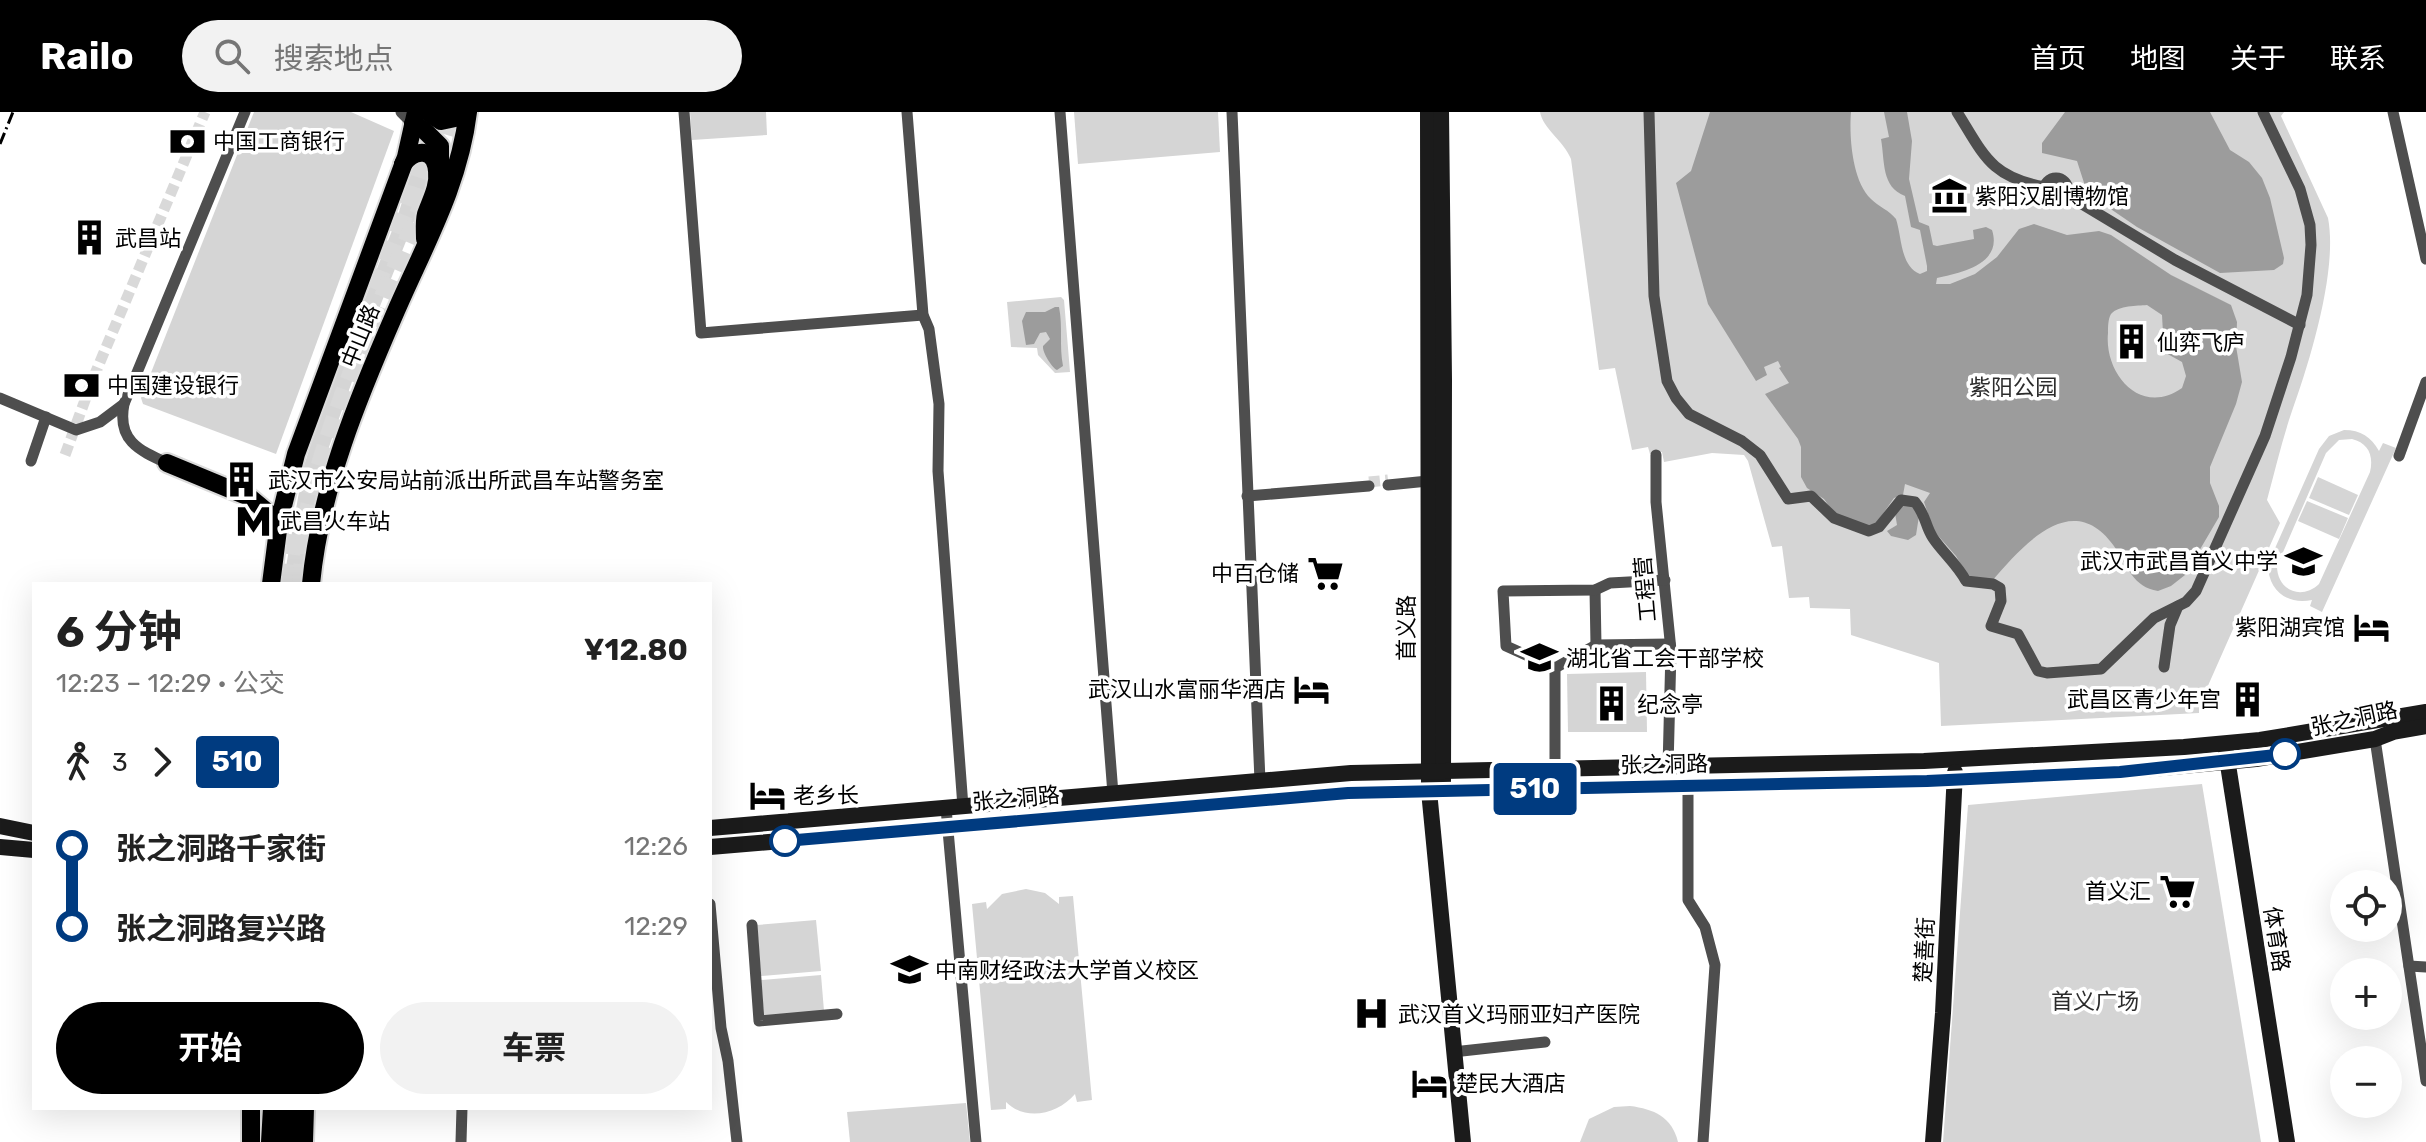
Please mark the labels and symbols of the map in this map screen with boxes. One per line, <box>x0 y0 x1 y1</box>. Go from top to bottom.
bank icon: 中国工商银行 <box>168 122 206 160</box>
place label: 中国工商银行 <box>213 128 345 155</box>
museum icon: 紫阳汉剧博物馆 <box>1930 177 1968 215</box>
place label: 紫阳汉剧博物馆 <box>1975 183 2129 210</box>
building icon: 武昌站 <box>70 219 108 257</box>
place label: 武昌站 <box>115 225 181 252</box>
street label: 中山路 <box>336 301 385 372</box>
building icon: 仙弈飞庐 <box>2112 323 2150 361</box>
place label: 仙弈飞庐 <box>2157 329 2245 356</box>
bank icon: 中国建设银行 <box>62 366 100 404</box>
place label: 中国建设银行 <box>107 372 239 399</box>
park label: 紫阳公园 <box>1969 374 2057 401</box>
building icon: 武汉市公安局站前派出所武昌车站警务室 <box>223 461 261 499</box>
place label: 武汉市公安局站前派出所武昌车站警务室 <box>268 467 664 494</box>
metro station icon: 武昌火车站 <box>235 502 273 540</box>
place label: 武昌火车站 <box>280 508 390 535</box>
school or university icon: 武汉市武昌首义中学 <box>2285 542 2323 580</box>
place label: 武汉市武昌首义中学 <box>2080 548 2278 575</box>
supermarket icon: 中百仓储 <box>1306 554 1344 592</box>
street label: 工程营 <box>1629 555 1662 623</box>
place label: 中百仓储 <box>1211 560 1299 587</box>
street label: 首义路 <box>1393 595 1420 661</box>
hotel icon: 紫阳湖宾馆 <box>2352 608 2390 646</box>
place label: 紫阳湖宾馆 <box>2235 614 2345 641</box>
school or university icon: 湖北省工会干部学校 <box>1521 639 1559 677</box>
place label: 湖北省工会干部学校 <box>1566 645 1764 672</box>
hotel icon: 武汉山水富丽华酒店 <box>1293 670 1331 708</box>
place label: 武汉山水富丽华酒店 <box>1088 676 1286 703</box>
building icon: 武昌区青少年宫 <box>2228 680 2266 718</box>
building icon: 纪念亭 <box>1592 685 1630 723</box>
place label: 武昌区青少年宫 <box>2067 686 2221 713</box>
place label: 纪念亭 <box>1637 691 1703 718</box>
street label: 张之洞路 <box>2308 696 2400 741</box>
unlabelled marker <box>2270 739 2300 769</box>
street label: 张之洞路 <box>1620 750 1708 779</box>
line badge: 510 <box>1489 763 1581 815</box>
hotel icon: 老乡长 <box>748 776 786 814</box>
street label: 张之洞路 <box>971 781 1061 816</box>
place label: 老乡长 <box>793 782 859 809</box>
unlabelled marker <box>770 826 800 856</box>
supermarket icon: 首义汇 <box>2158 872 2196 910</box>
place label: 首义汇 <box>2085 878 2151 905</box>
street label: 体育路 <box>2258 904 2295 974</box>
street label: 楚善街 <box>1909 916 1940 984</box>
school or university icon: 中南财经政法大学首义校区 <box>890 951 928 989</box>
place label: 中南财经政法大学首义校区 <box>935 957 1199 984</box>
park label: 首义广场 <box>2051 988 2139 1015</box>
hospital icon: 武汉首义玛丽亚妇产医院 <box>1353 995 1391 1033</box>
place label: 武汉首义玛丽亚妇产医院 <box>1398 1001 1640 1028</box>
hotel icon: 楚民大酒店 <box>1411 1064 1449 1102</box>
place label: 楚民大酒店 <box>1456 1070 1566 1097</box>

